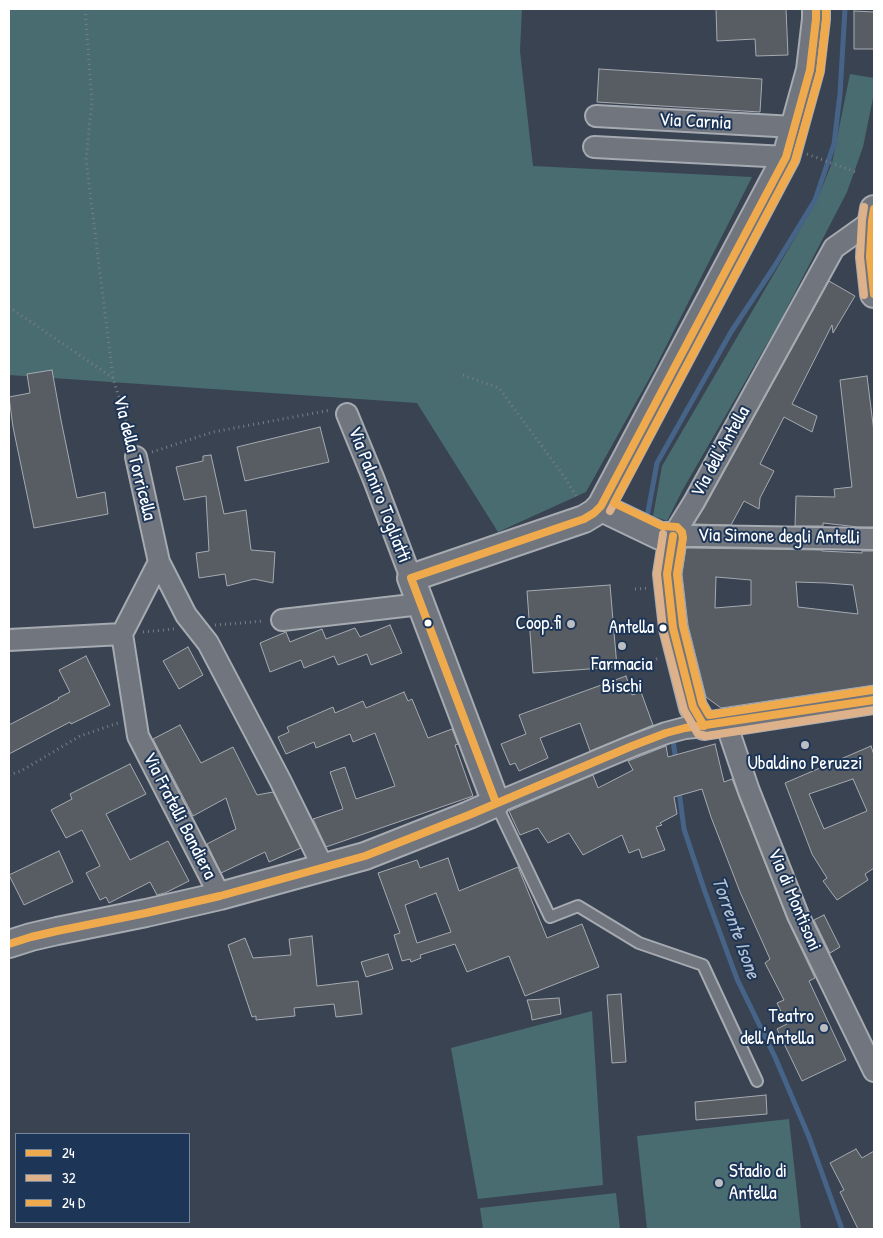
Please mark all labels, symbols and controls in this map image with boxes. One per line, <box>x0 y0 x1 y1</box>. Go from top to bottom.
street label: Via Carnia <box>658 109 732 135</box>
street label: Via della Torricella <box>107 393 161 523</box>
street label: Via dell'Antella <box>687 402 755 502</box>
street label: Via Palmiro Togliatti <box>343 424 415 566</box>
street label: Via Simone degli Antelli <box>698 524 860 550</box>
place label: Coop.fi <box>515 613 561 635</box>
place label: Antella <box>609 617 654 639</box>
unlabelled marker <box>423 618 433 628</box>
marker: Coop.fi <box>565 618 577 630</box>
marker: Antella <box>658 623 668 633</box>
marker: Farmacia Bischi <box>616 640 628 652</box>
place label: Farmacia Bischi <box>591 654 653 698</box>
marker: Ubaldino Peruzzi <box>799 739 811 751</box>
street label: Via Fratelli Bandiera <box>137 749 221 883</box>
place label: Ubaldino Peruzzi <box>747 753 863 775</box>
street label: Via di Montisoni <box>762 845 826 955</box>
water label: Torrente Isone <box>705 874 765 982</box>
place label: Teatro dell'Antella <box>740 1006 814 1050</box>
marker: Teatro dell'Antella <box>818 1022 830 1034</box>
legend <box>15 1133 190 1223</box>
text: 24 <box>62 1142 75 1163</box>
place label: Stadio di Antella <box>729 1161 787 1205</box>
text: 32 <box>62 1167 76 1188</box>
marker: Stadio di Antella <box>713 1177 725 1189</box>
text: 24 D <box>62 1192 85 1213</box>

